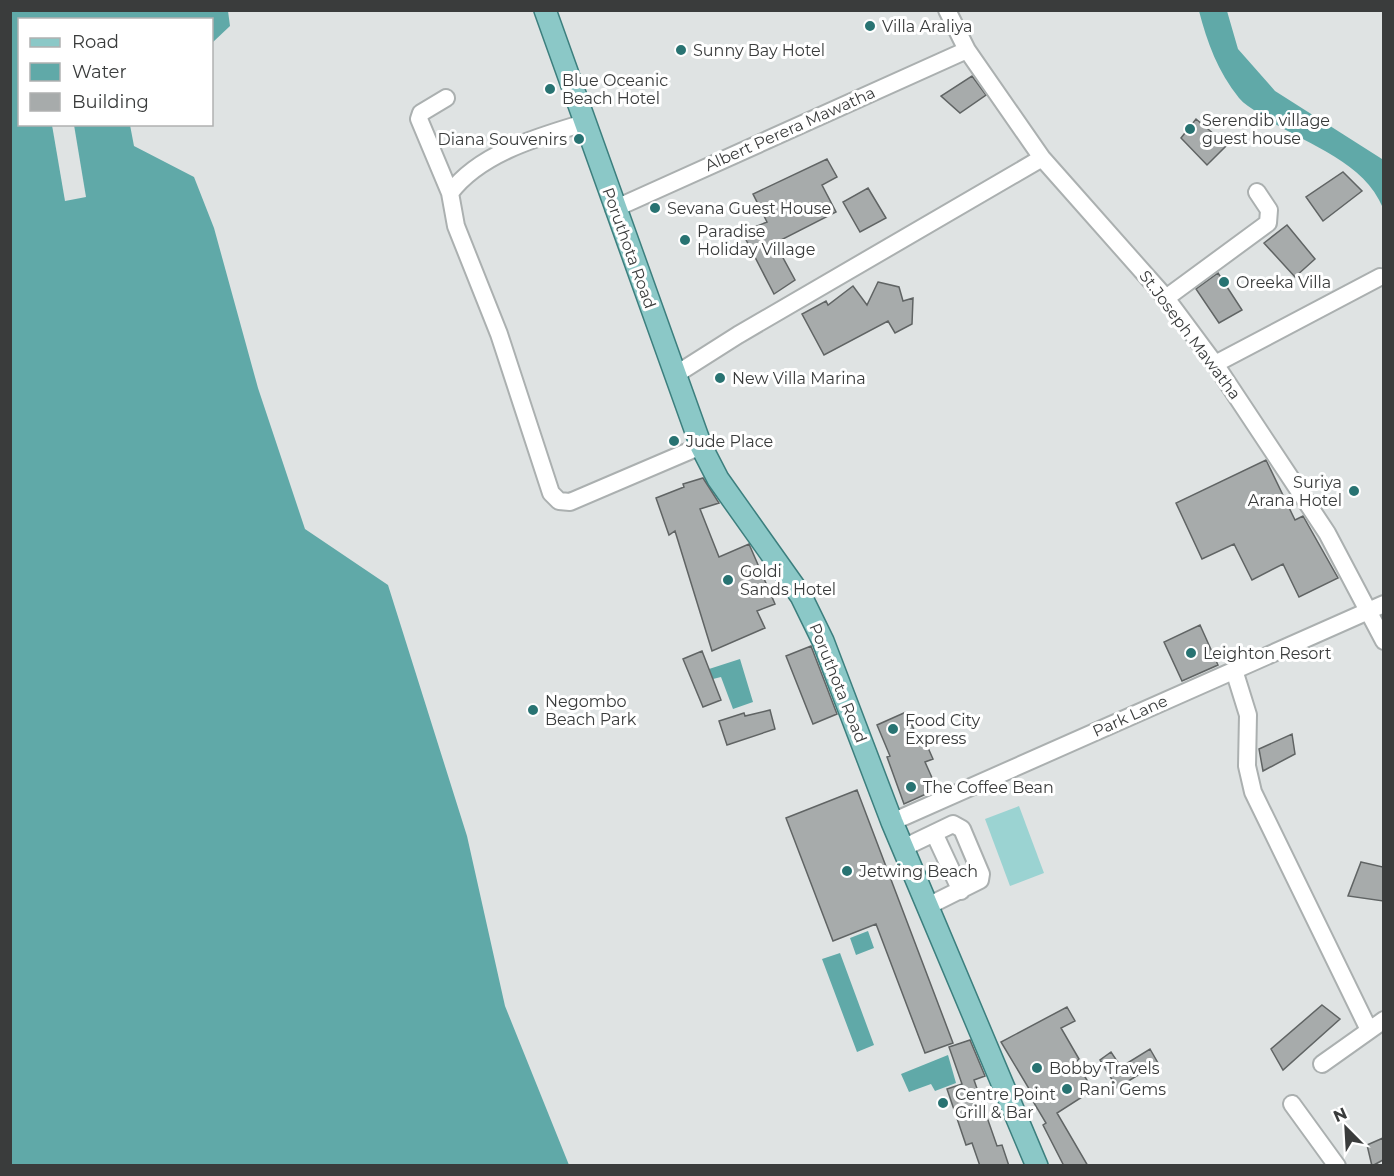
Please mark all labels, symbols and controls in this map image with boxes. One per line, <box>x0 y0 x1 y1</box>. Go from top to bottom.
place label: Villa Araliya <box>882 17 972 36</box>
legend <box>18 18 213 126</box>
marker: Villa Araliya <box>863 19 877 33</box>
text: Road <box>72 31 119 53</box>
place label: Sunny Bay Hotel <box>693 41 825 60</box>
marker: Sunny Bay Hotel <box>674 43 688 57</box>
text: Water <box>72 61 127 83</box>
place label: Blue Oceanic Beach Hotel <box>562 71 668 108</box>
marker: Blue Oceanic Beach Hotel <box>543 82 557 96</box>
street label: Albert Perera Mawatha <box>702 83 878 175</box>
text: Building <box>72 91 149 113</box>
place label: Serendib village guest house <box>1202 111 1330 148</box>
marker: Serendib village guest house <box>1183 122 1197 136</box>
place label: Diana Souvenirs <box>438 130 567 149</box>
marker: Diana Souvenirs <box>572 132 586 146</box>
street label: Poruthota Road <box>598 185 660 311</box>
place label: Sevana Guest House <box>667 199 831 218</box>
marker: Sevana Guest House <box>648 201 662 215</box>
place label: Paradise Holiday Village <box>697 222 815 259</box>
marker: Paradise Holiday Village <box>678 233 692 247</box>
street label: St.Joseph Mawatha <box>1135 267 1245 403</box>
place label: Oreeka Villa <box>1236 273 1331 292</box>
marker: Oreeka Villa <box>1217 275 1231 289</box>
place label: New Villa Marina <box>732 369 866 388</box>
marker: New Villa Marina <box>713 371 727 385</box>
place label: Jude Place <box>685 432 773 451</box>
marker: Jude Place <box>667 434 681 448</box>
place label: Suriya Arana Hotel <box>1248 473 1342 510</box>
marker: Suriya Arana Hotel <box>1347 484 1361 498</box>
place label: Goldi Sands Hotel <box>740 562 836 599</box>
marker: Goldi Sands Hotel <box>721 573 735 587</box>
street label: Poruthota Road <box>805 620 871 746</box>
place label: Leighton Resort <box>1203 644 1332 663</box>
marker: Leighton Resort <box>1184 646 1198 660</box>
street label: Park Lane <box>1090 691 1170 741</box>
place label: Negombo Beach Park <box>545 692 637 729</box>
marker: Negombo Beach Park <box>526 703 540 717</box>
place label: Food City Express <box>905 711 980 748</box>
marker: Food City Express <box>886 722 900 736</box>
place label: The Coffee Bean <box>923 778 1054 797</box>
marker: The Coffee Bean <box>904 780 918 794</box>
place label: Jetwing Beach <box>858 862 978 881</box>
marker: Jetwing Beach <box>840 864 854 878</box>
place label: Bobby Travels <box>1049 1059 1160 1078</box>
marker: Bobby Travels <box>1030 1061 1044 1075</box>
place label: Rani Gems <box>1079 1080 1166 1099</box>
marker: Rani Gems <box>1060 1082 1074 1096</box>
place label: Centre Point Grill & Bar <box>955 1085 1056 1122</box>
marker: Centre Point Grill & Bar <box>936 1096 950 1110</box>
north arrow <box>1316 1098 1376 1158</box>
text: N <box>1330 1103 1350 1126</box>

